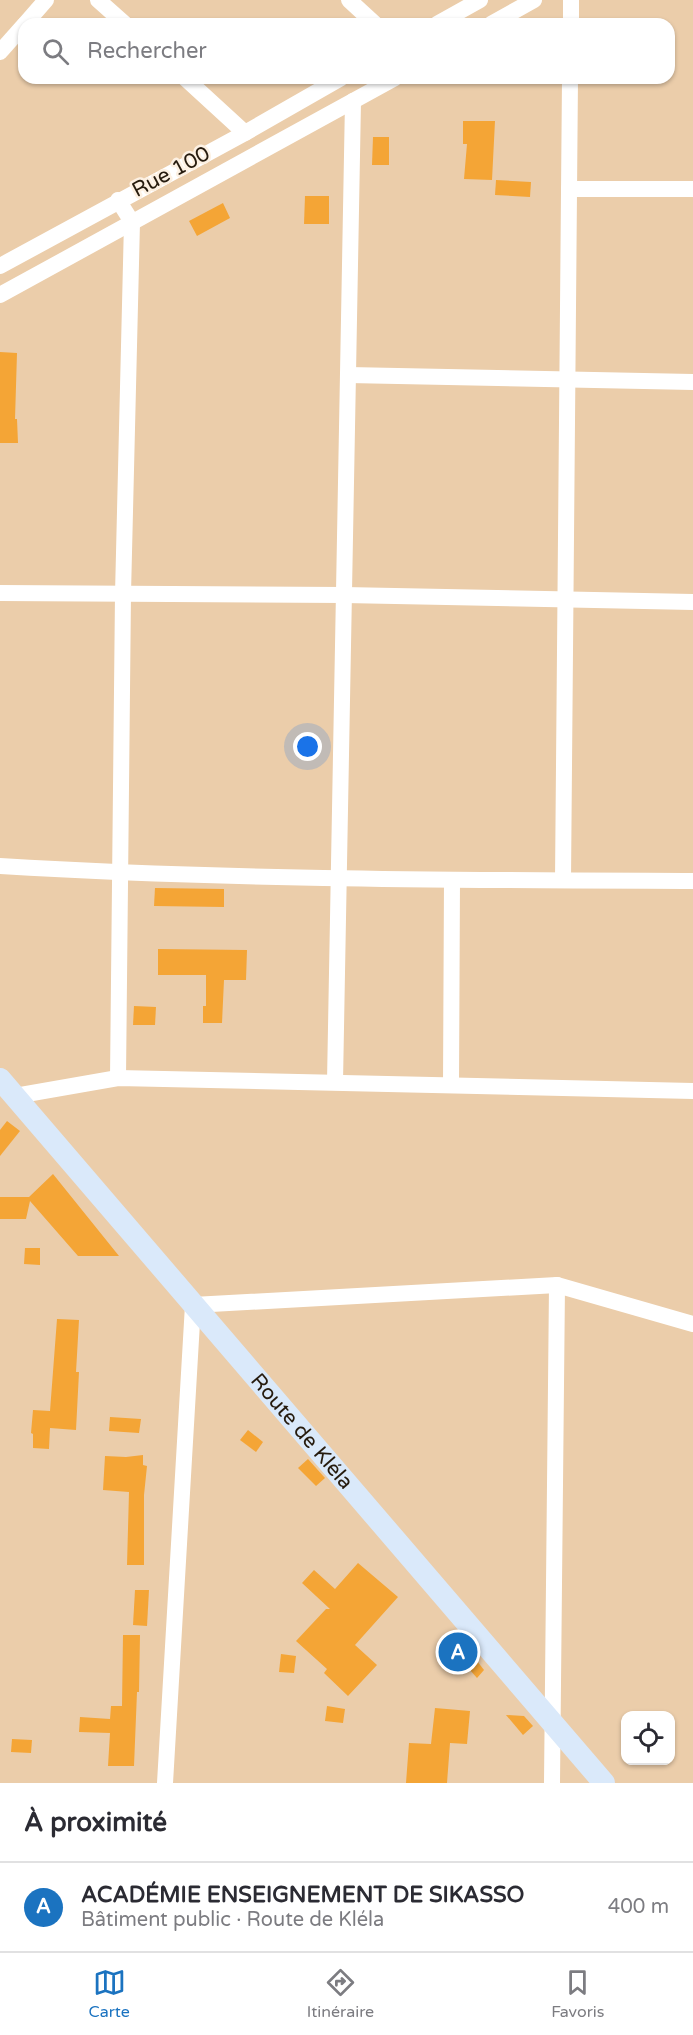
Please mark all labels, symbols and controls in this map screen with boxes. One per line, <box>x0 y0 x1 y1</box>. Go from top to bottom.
search box <box>18 18 675 84</box>
icon: search <box>39 35 72 68</box>
text: Rechercher <box>87 38 207 64</box>
street label: Rue 100 <box>128 141 214 203</box>
your location <box>293 732 322 761</box>
street label: Route de Kléla <box>246 1368 359 1494</box>
pin: A <box>438 1630 478 1674</box>
map controls <box>621 1711 675 1765</box>
button: locate <box>621 1711 675 1765</box>
text: À proximité <box>24 1807 167 1838</box>
text: ACADÉMIE ENSEIGNEMENT DE SIKASSO <box>81 1882 524 1908</box>
text: A <box>36 1895 51 1919</box>
text: 400 m <box>608 1895 669 1919</box>
text: Bâtiment public · Route de Kléla <box>81 1908 384 1932</box>
tab: Carte <box>89 1966 130 2022</box>
tab: Itinéraire <box>307 1966 374 2022</box>
tab: Favoris <box>551 1966 604 2022</box>

